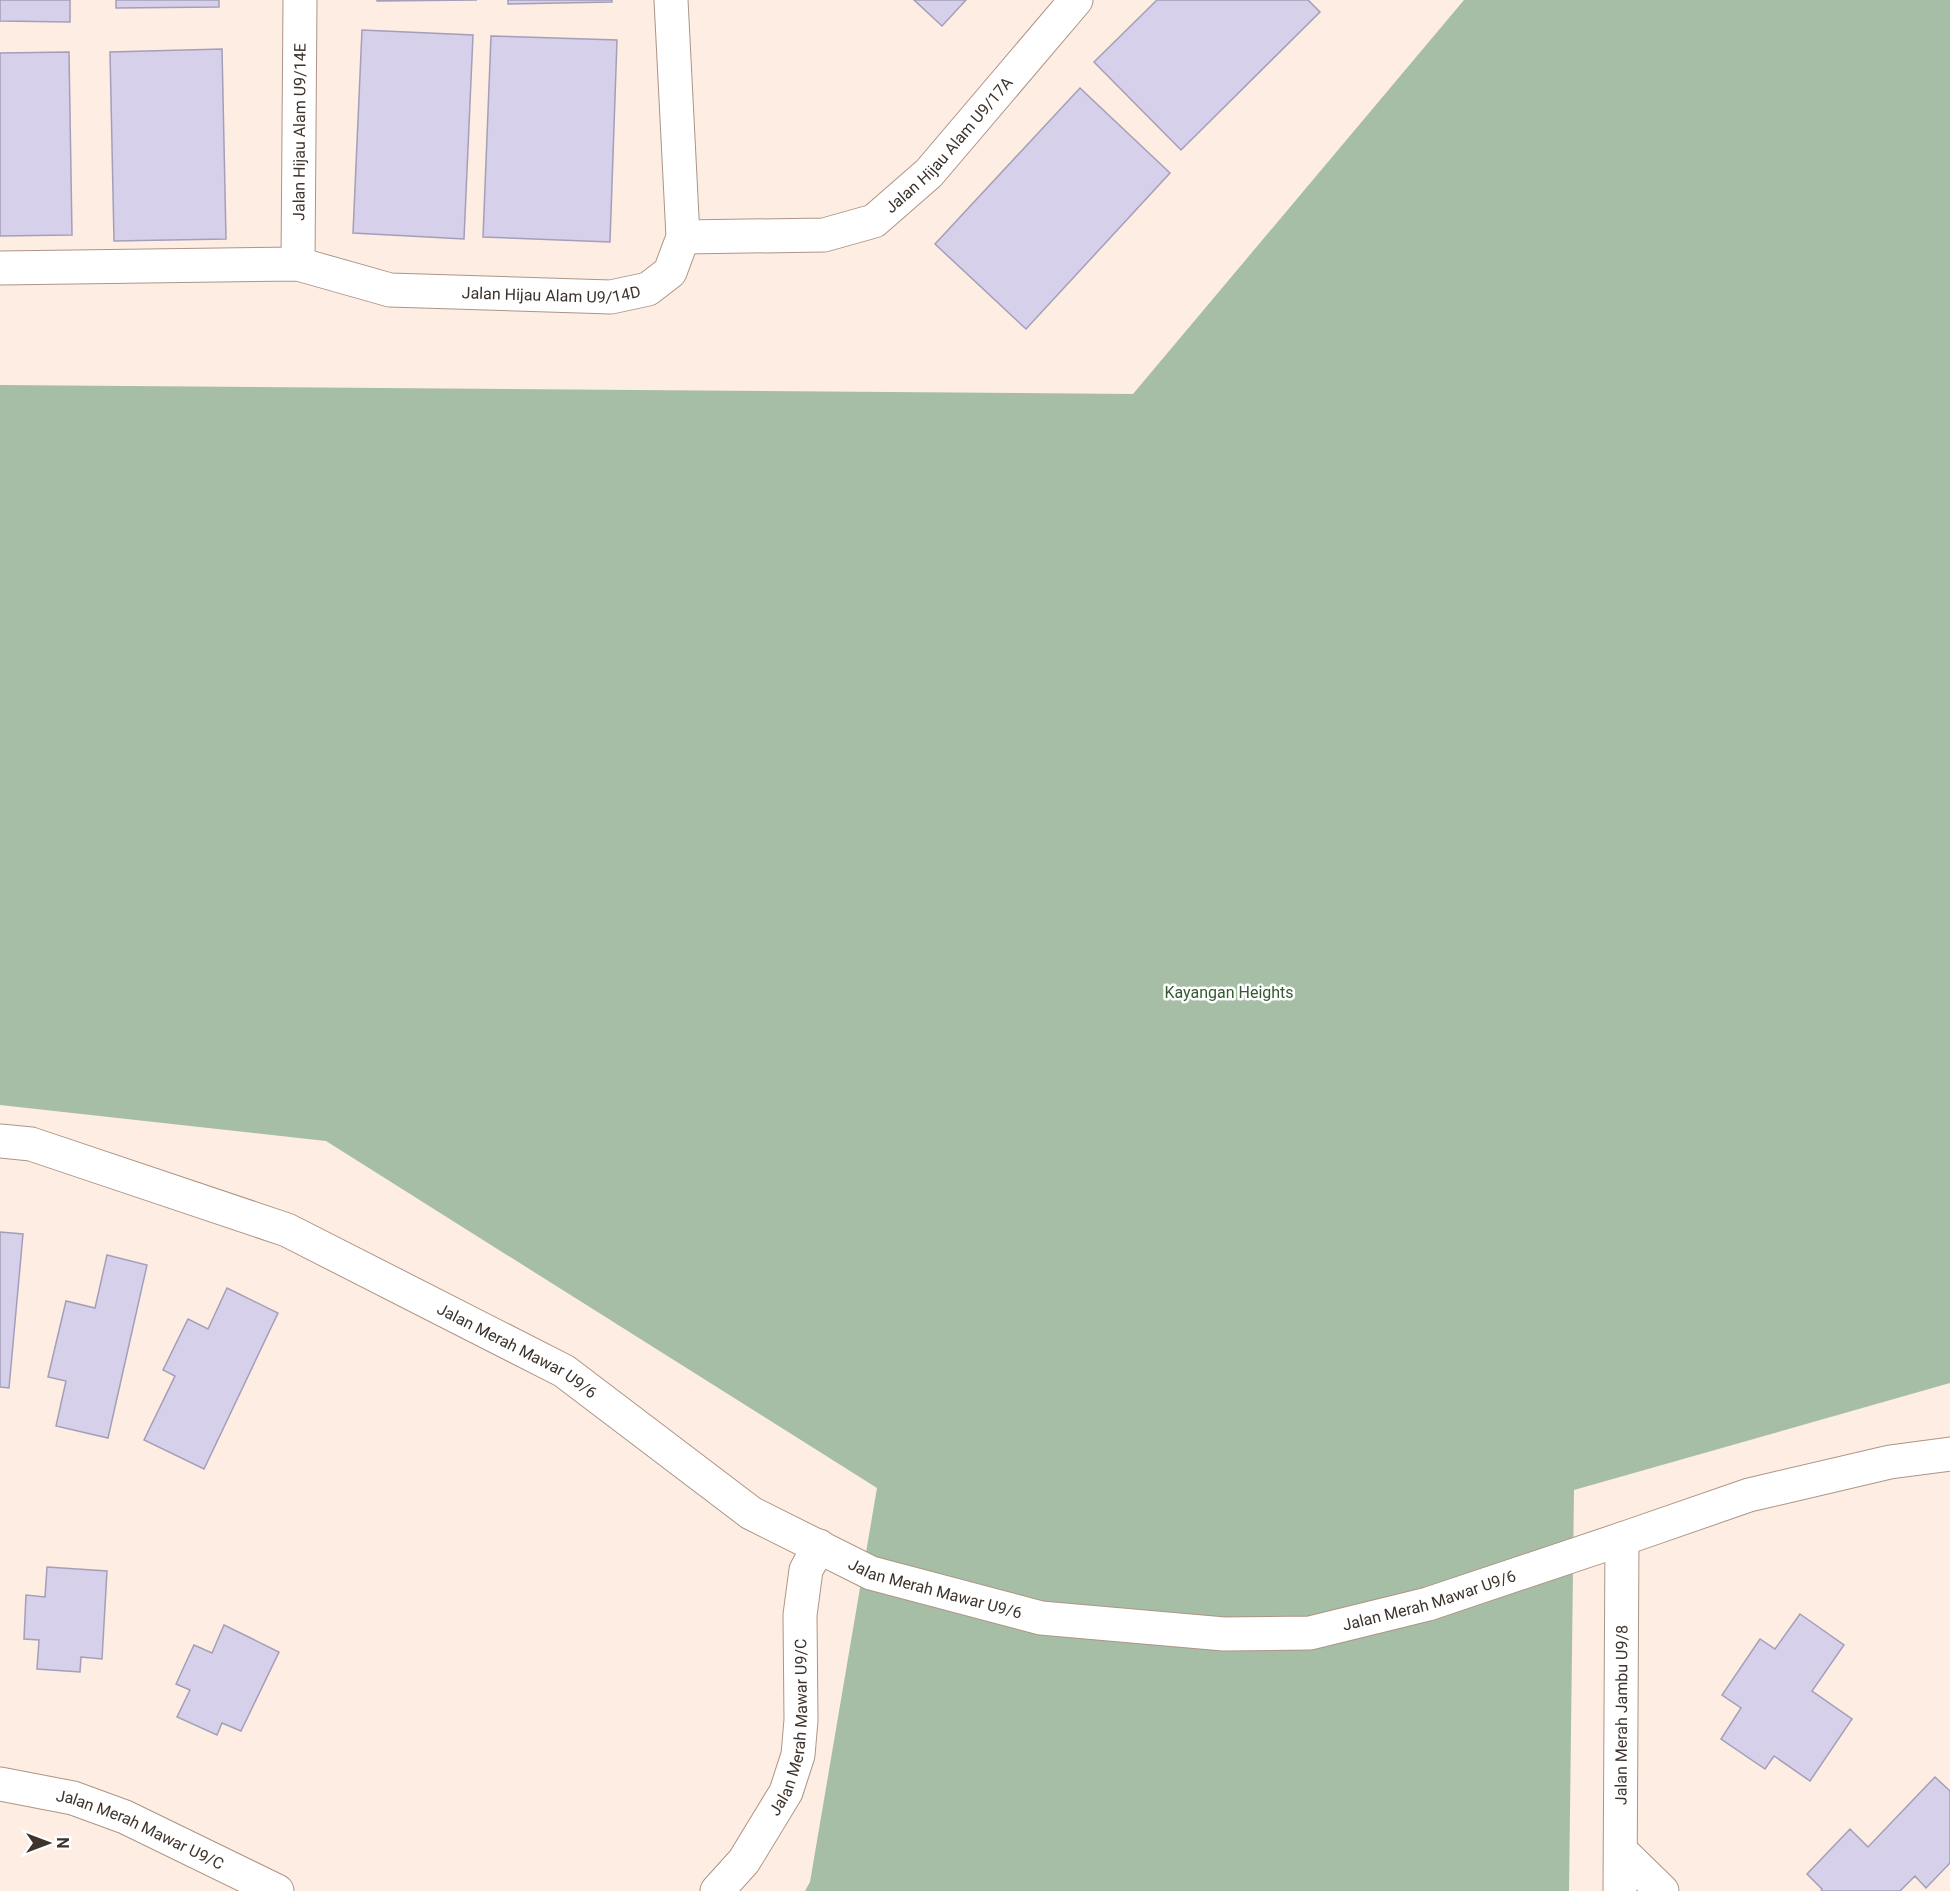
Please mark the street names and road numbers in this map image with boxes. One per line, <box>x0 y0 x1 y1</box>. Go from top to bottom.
street label: Jalan Hijau Alam U9/14E <box>289 43 309 221</box>
street label: Jalan Hijau Alam U9/17A <box>881 72 1017 217</box>
street label: Jalan Hijau Alam U9/14D <box>461 281 642 307</box>
street label: Jalan Merah Mawar U9/6 <box>434 1299 601 1402</box>
street label: Jalan Merah Mawar U9/6 <box>845 1554 1024 1622</box>
street label: Jalan Merah Mawar U9/6 <box>1340 1566 1518 1634</box>
street label: Jalan Merah Jambu U9/8 <box>1611 1625 1631 1805</box>
street label: Jalan Merah Mawar U9/C <box>765 1638 811 1819</box>
street label: Jalan Merah Mawar U9/C <box>55 1785 227 1873</box>

